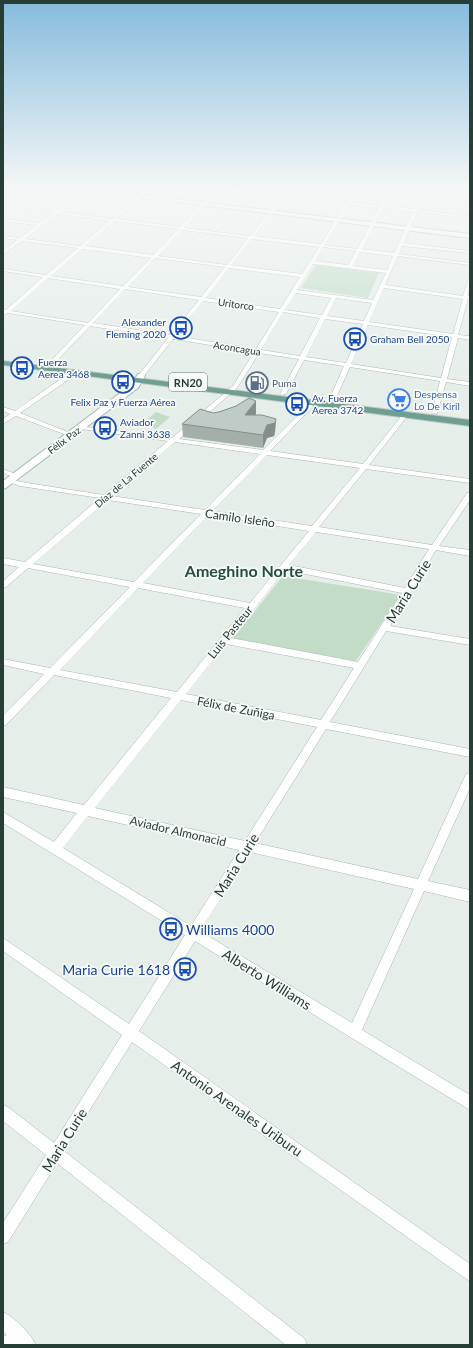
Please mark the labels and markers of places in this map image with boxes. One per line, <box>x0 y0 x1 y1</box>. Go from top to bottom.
bus stop icon: Alexander Fleming 2020 <box>168 315 194 341</box>
place label: Alexander Fleming 2020 <box>106 316 166 340</box>
bus stop icon: Graham Bell 2050 <box>342 326 368 352</box>
place label: Graham Bell 2050 <box>370 333 449 345</box>
bus stop icon: Fuerza Aerea 3468 <box>9 355 35 381</box>
place label: Fuerza Aerea 3468 <box>38 356 90 380</box>
bus stop icon: Felix Paz y Fuerza Aérea <box>110 369 136 395</box>
fuel station icon: Puma <box>244 370 270 396</box>
place label: Puma <box>272 377 297 389</box>
supermarket icon: Despensa Lo De Kiril <box>386 387 412 413</box>
place label: Despensa Lo De Kiril <box>414 388 460 412</box>
bus stop icon: Av. Fuerza Aerea 3742 <box>284 391 310 417</box>
place label: Av. Fuerza Aerea 3742 <box>312 392 364 416</box>
place label: Felix Paz y Fuerza Aérea <box>70 396 176 408</box>
bus stop icon: Aviador Zanni 3638 <box>92 415 118 441</box>
place label: Aviador Zanni 3638 <box>120 416 170 440</box>
bus stop icon: Williams 4000 <box>158 916 184 942</box>
place label: Williams 4000 <box>186 921 274 938</box>
bus stop icon: Maria Curie 1618 <box>172 956 198 982</box>
place label: Maria Curie 1618 <box>62 961 170 978</box>

